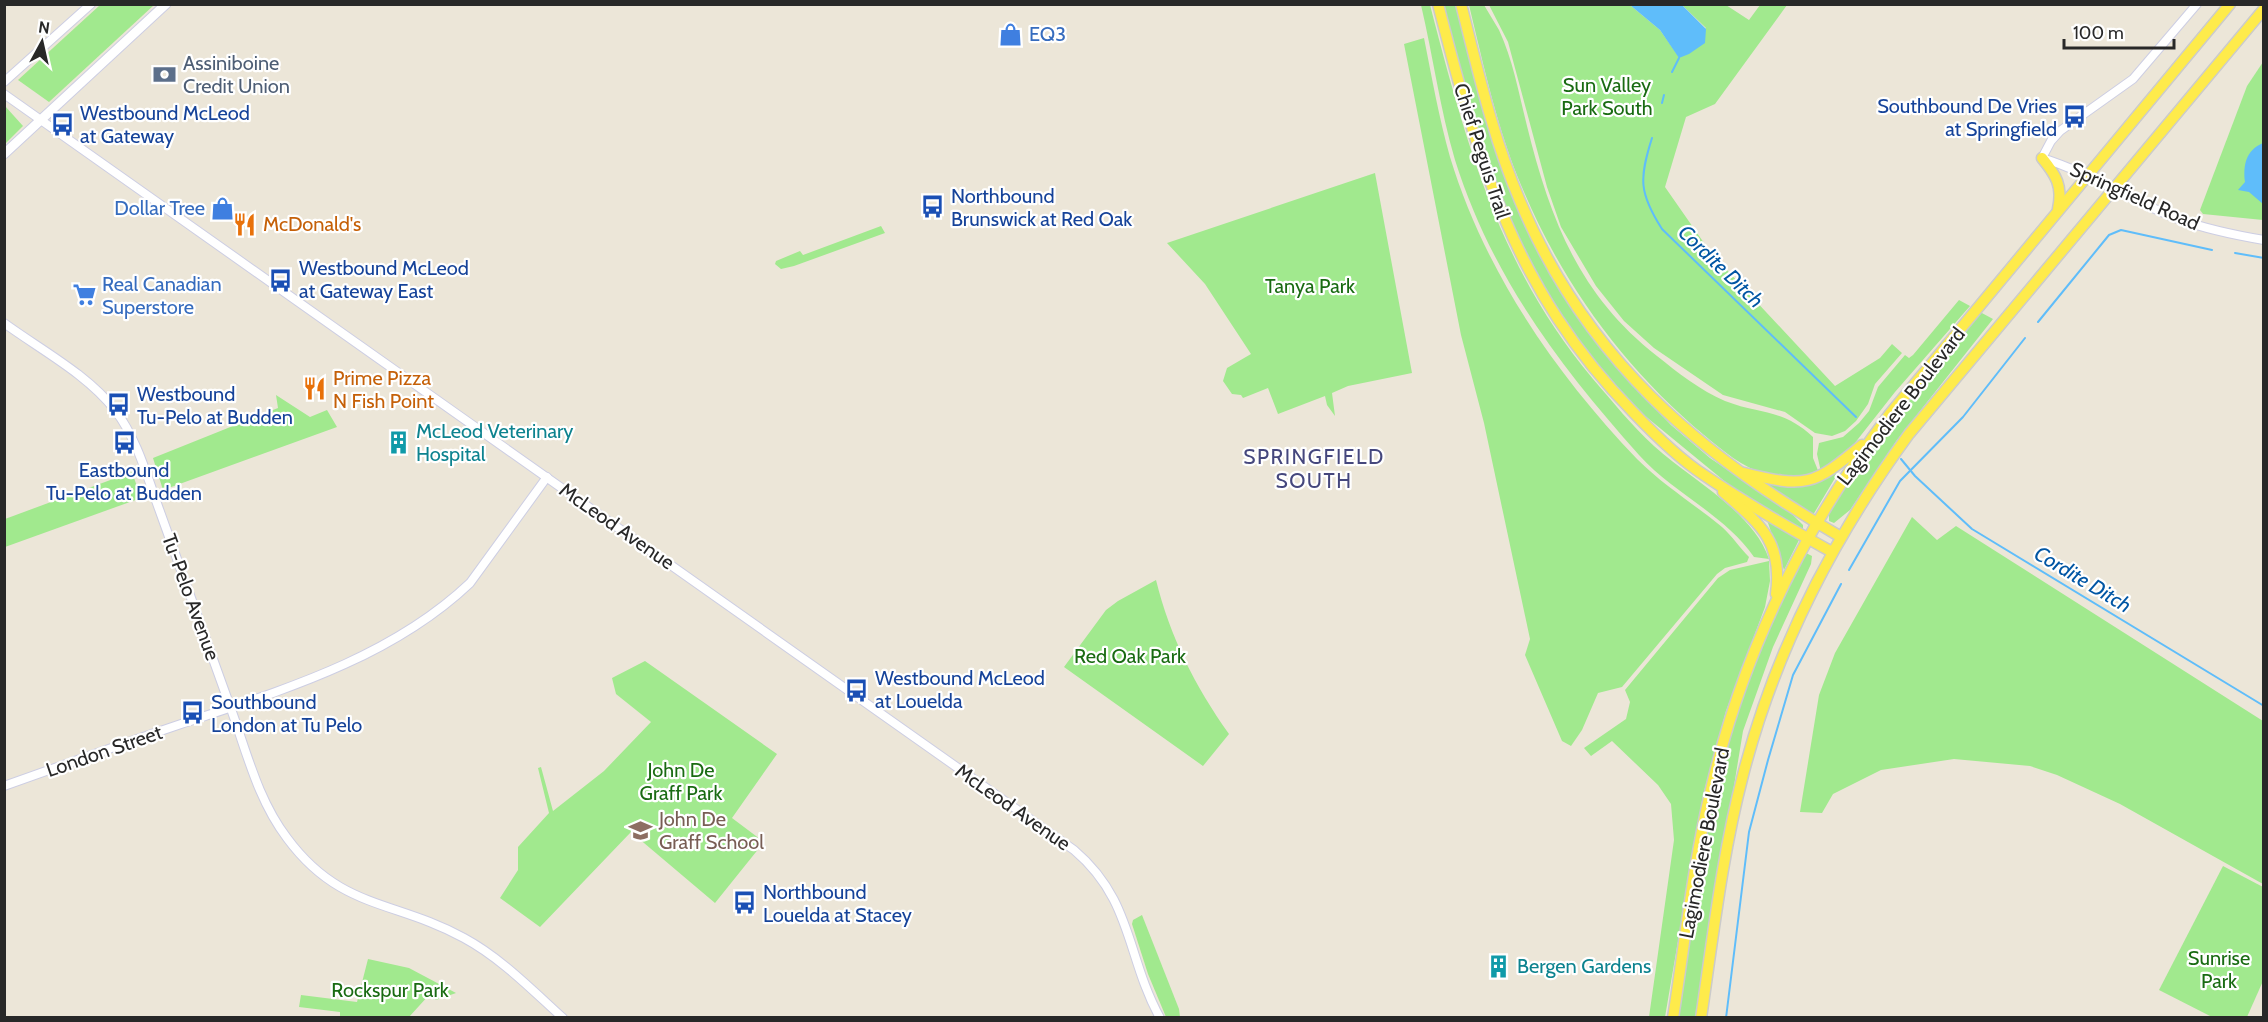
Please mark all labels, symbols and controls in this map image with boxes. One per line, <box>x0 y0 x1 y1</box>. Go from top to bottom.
north arrow <box>12 12 72 72</box>
scale bar <box>2064 12 2174 50</box>
text: N <box>37 17 51 38</box>
shop icon: EQ3 <box>998 21 1024 47</box>
place label: EQ3 <box>1029 22 1066 46</box>
text: 100 m <box>2073 22 2124 44</box>
place label: Assiniboine Credit Union <box>183 51 290 98</box>
bank icon: Assiniboine Credit Union <box>152 61 178 87</box>
park label: Sun Valley Park South <box>1561 73 1653 120</box>
street label: Chief Peguis Trail <box>1449 80 1515 222</box>
place label: Southbound De Vries at Springfield <box>1877 94 2057 141</box>
place label: Westbound McLeod at Gateway <box>80 101 250 148</box>
bus stop icon: Southbound De Vries at Springfield <box>2062 104 2088 130</box>
bus stop icon: Westbound McLeod at Gateway <box>49 112 75 138</box>
street label: Springfield Road <box>2067 157 2203 235</box>
place label: Northbound Brunswick at Red Oak <box>951 184 1132 231</box>
bus stop icon: Northbound Brunswick at Red Oak <box>920 194 946 220</box>
shop icon: Dollar Tree <box>210 195 236 221</box>
place label: Dollar Tree <box>114 196 205 220</box>
restaurant icon: McDonald's <box>232 211 258 237</box>
place label: McDonald's <box>263 212 361 236</box>
water label: Cordite Ditch <box>1673 219 1769 313</box>
place label: Westbound McLeod at Gateway East <box>299 256 469 303</box>
bus stop icon: Westbound McLeod at Gateway East <box>268 267 294 293</box>
place label: Real Canadian Superstore <box>102 272 222 319</box>
park label: Tanya Park <box>1265 274 1355 298</box>
supermarket icon: Real Canadian Superstore <box>71 282 97 308</box>
street label: Lagimodiere Boulevard <box>1832 322 1970 490</box>
place label: Prime Pizza N Fish Point <box>333 366 434 413</box>
restaurant icon: Prime Pizza N Fish Point <box>302 376 328 402</box>
place label: Westbound Tu-Pelo at Budden <box>137 382 293 429</box>
bus stop icon: Westbound Tu-Pelo at Budden <box>106 392 132 418</box>
place label: McLeod Veterinary Hospital <box>416 419 573 466</box>
bus stop icon: Eastbound Tu-Pelo at Budden <box>111 429 137 455</box>
building icon: McLeod Veterinary Hospital <box>385 430 411 456</box>
district label: SPRINGFIELD SOUTH <box>1243 444 1385 493</box>
place label: Eastbound Tu-Pelo at Budden <box>46 458 202 505</box>
street label: McLeod Avenue <box>555 477 679 575</box>
street label: Tu-Pelo Avenue <box>157 530 225 664</box>
water label: Cordite Ditch <box>2030 540 2136 618</box>
park label: Red Oak Park <box>1074 644 1186 668</box>
place label: Westbound McLeod at Louelda <box>875 666 1045 713</box>
bus stop icon: Westbound McLeod at Louelda <box>844 677 870 703</box>
place label: Southbound London at Tu Pelo <box>211 690 362 737</box>
bus stop icon: Southbound London at Tu Pelo <box>180 700 206 726</box>
street label: London Street <box>43 720 165 782</box>
street label: Lagimodiere Boulevard <box>1674 746 1734 940</box>
park label: John De Graff Park <box>640 758 722 805</box>
street label: McLeod Avenue <box>951 758 1075 856</box>
place label: John De Graff School <box>658 807 764 854</box>
school or university icon: John De Graff School <box>628 817 654 843</box>
place label: Northbound Louelda at Stacey <box>763 880 912 927</box>
bus stop icon: Northbound Louelda at Stacey <box>732 890 758 916</box>
park label: Sunrise Park <box>2188 946 2250 993</box>
building icon: Bergen Gardens <box>1486 953 1512 979</box>
place label: Bergen Gardens <box>1517 954 1651 978</box>
park label: Rockspur Park <box>331 978 449 1002</box>

